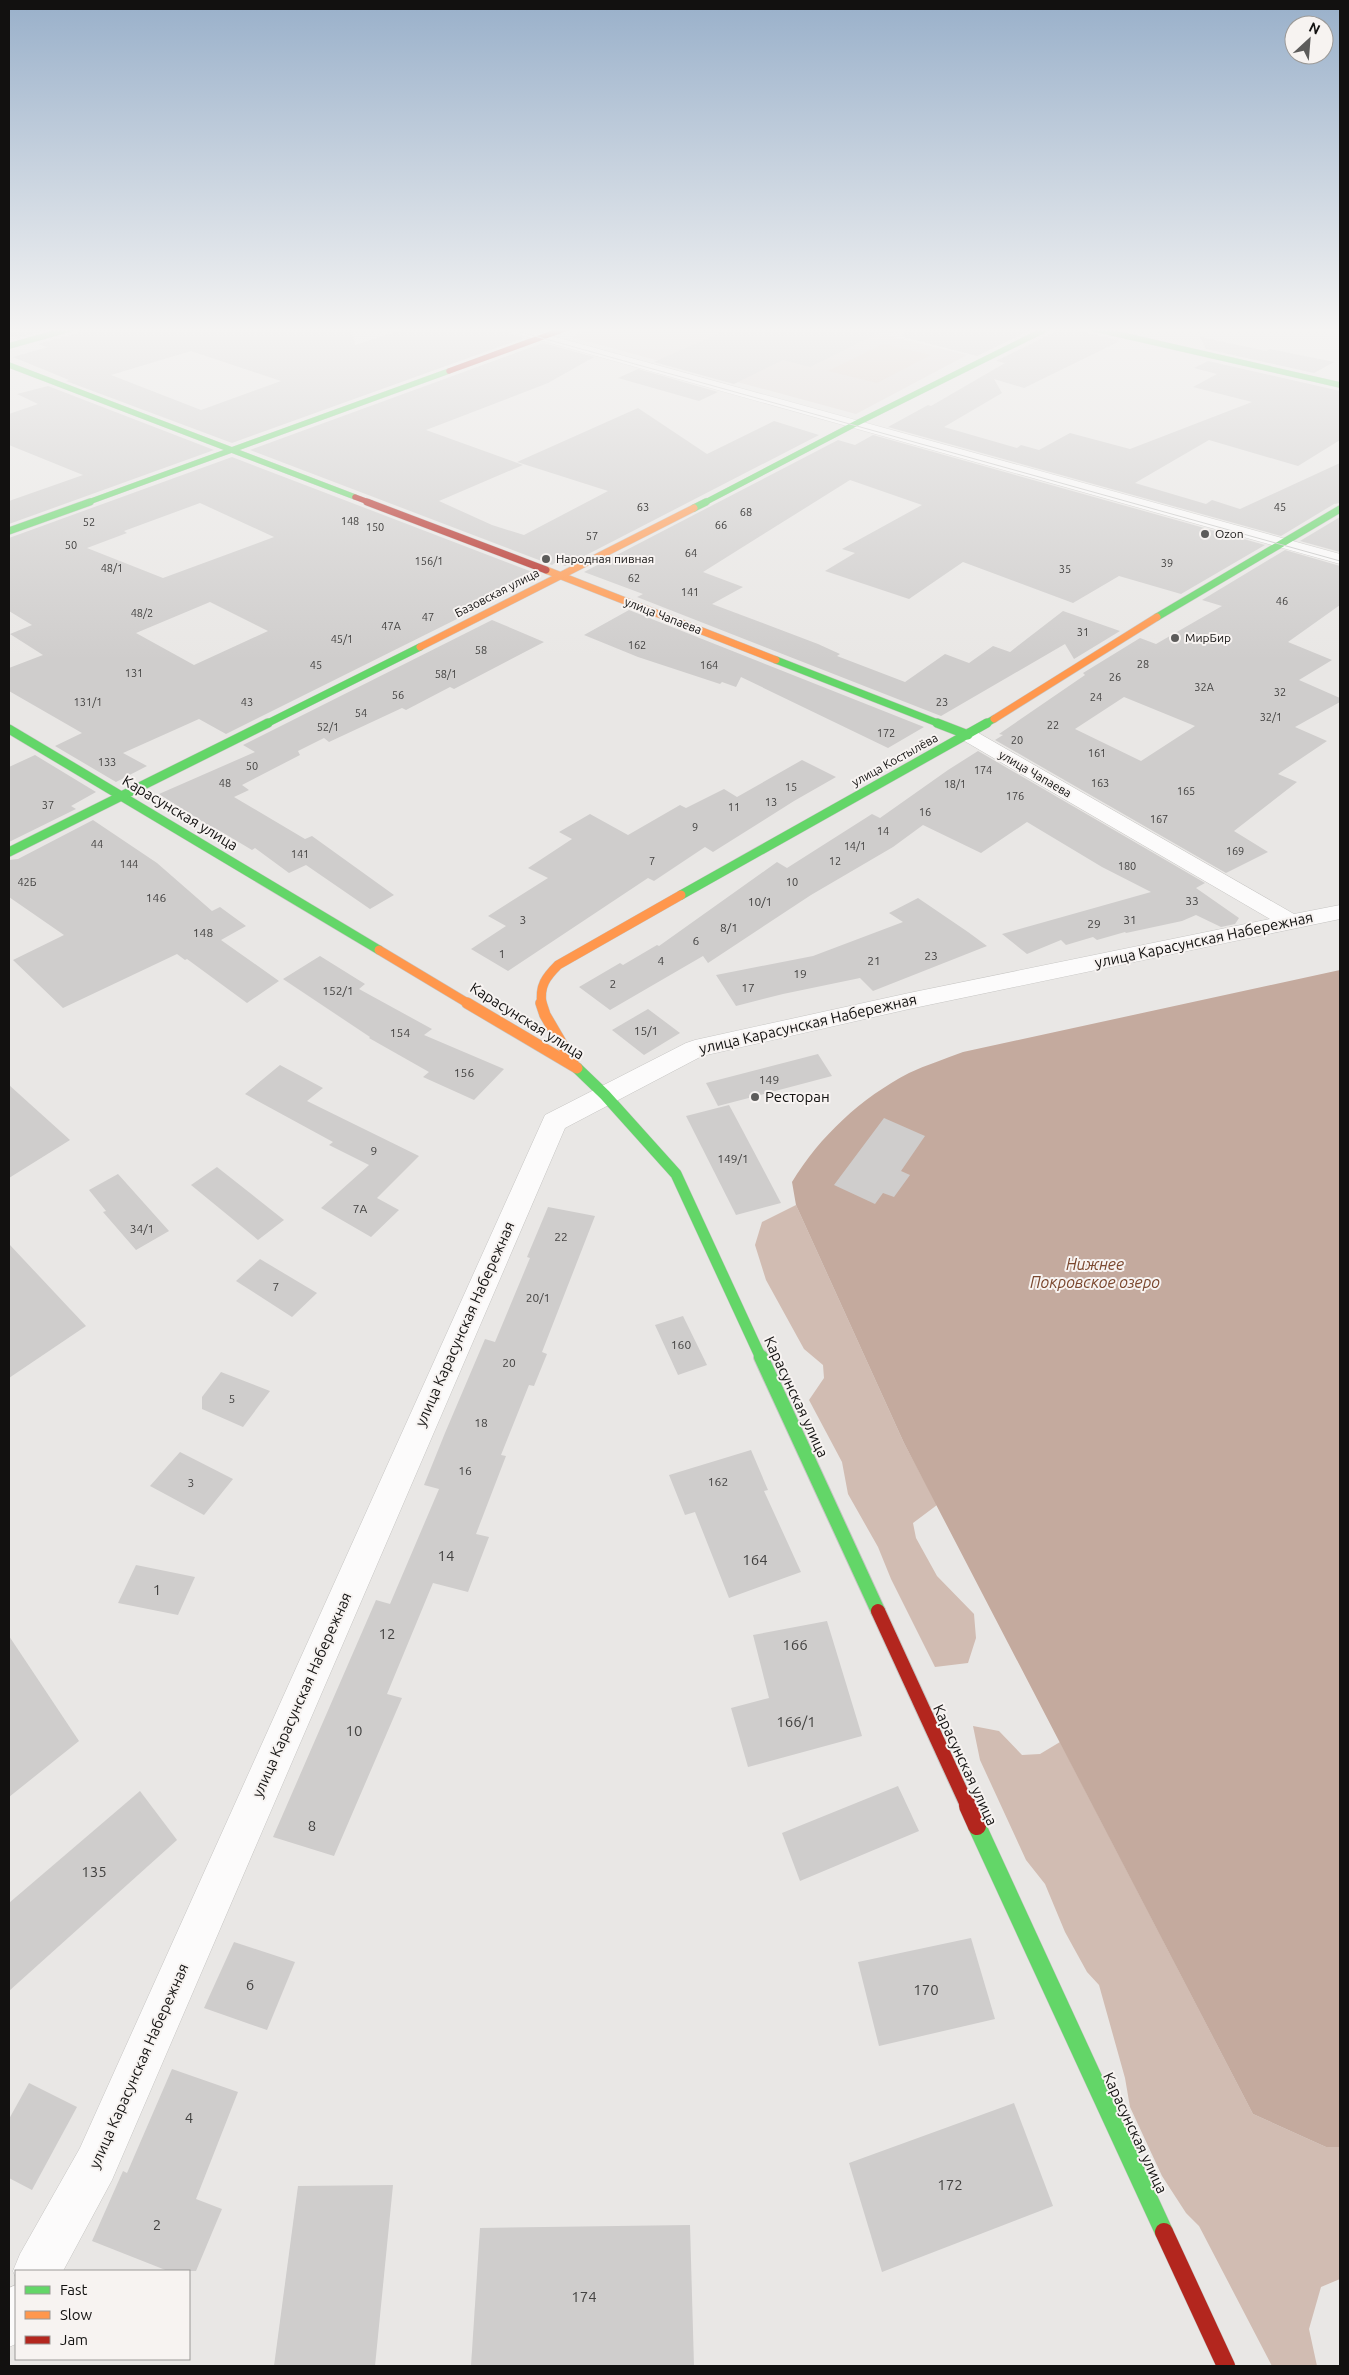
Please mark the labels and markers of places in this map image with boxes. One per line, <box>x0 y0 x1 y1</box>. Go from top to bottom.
place label: Ozon <box>1215 527 1244 540</box>
marker: Ozon <box>1199 528 1211 540</box>
place label: Народная пивная <box>556 552 654 565</box>
marker: Народная пивная <box>540 553 552 565</box>
place label: МирБир <box>1185 631 1231 644</box>
marker: МирБир <box>1169 632 1181 644</box>
place label: Ресторан <box>765 1088 830 1105</box>
marker: Ресторан <box>749 1091 761 1103</box>

